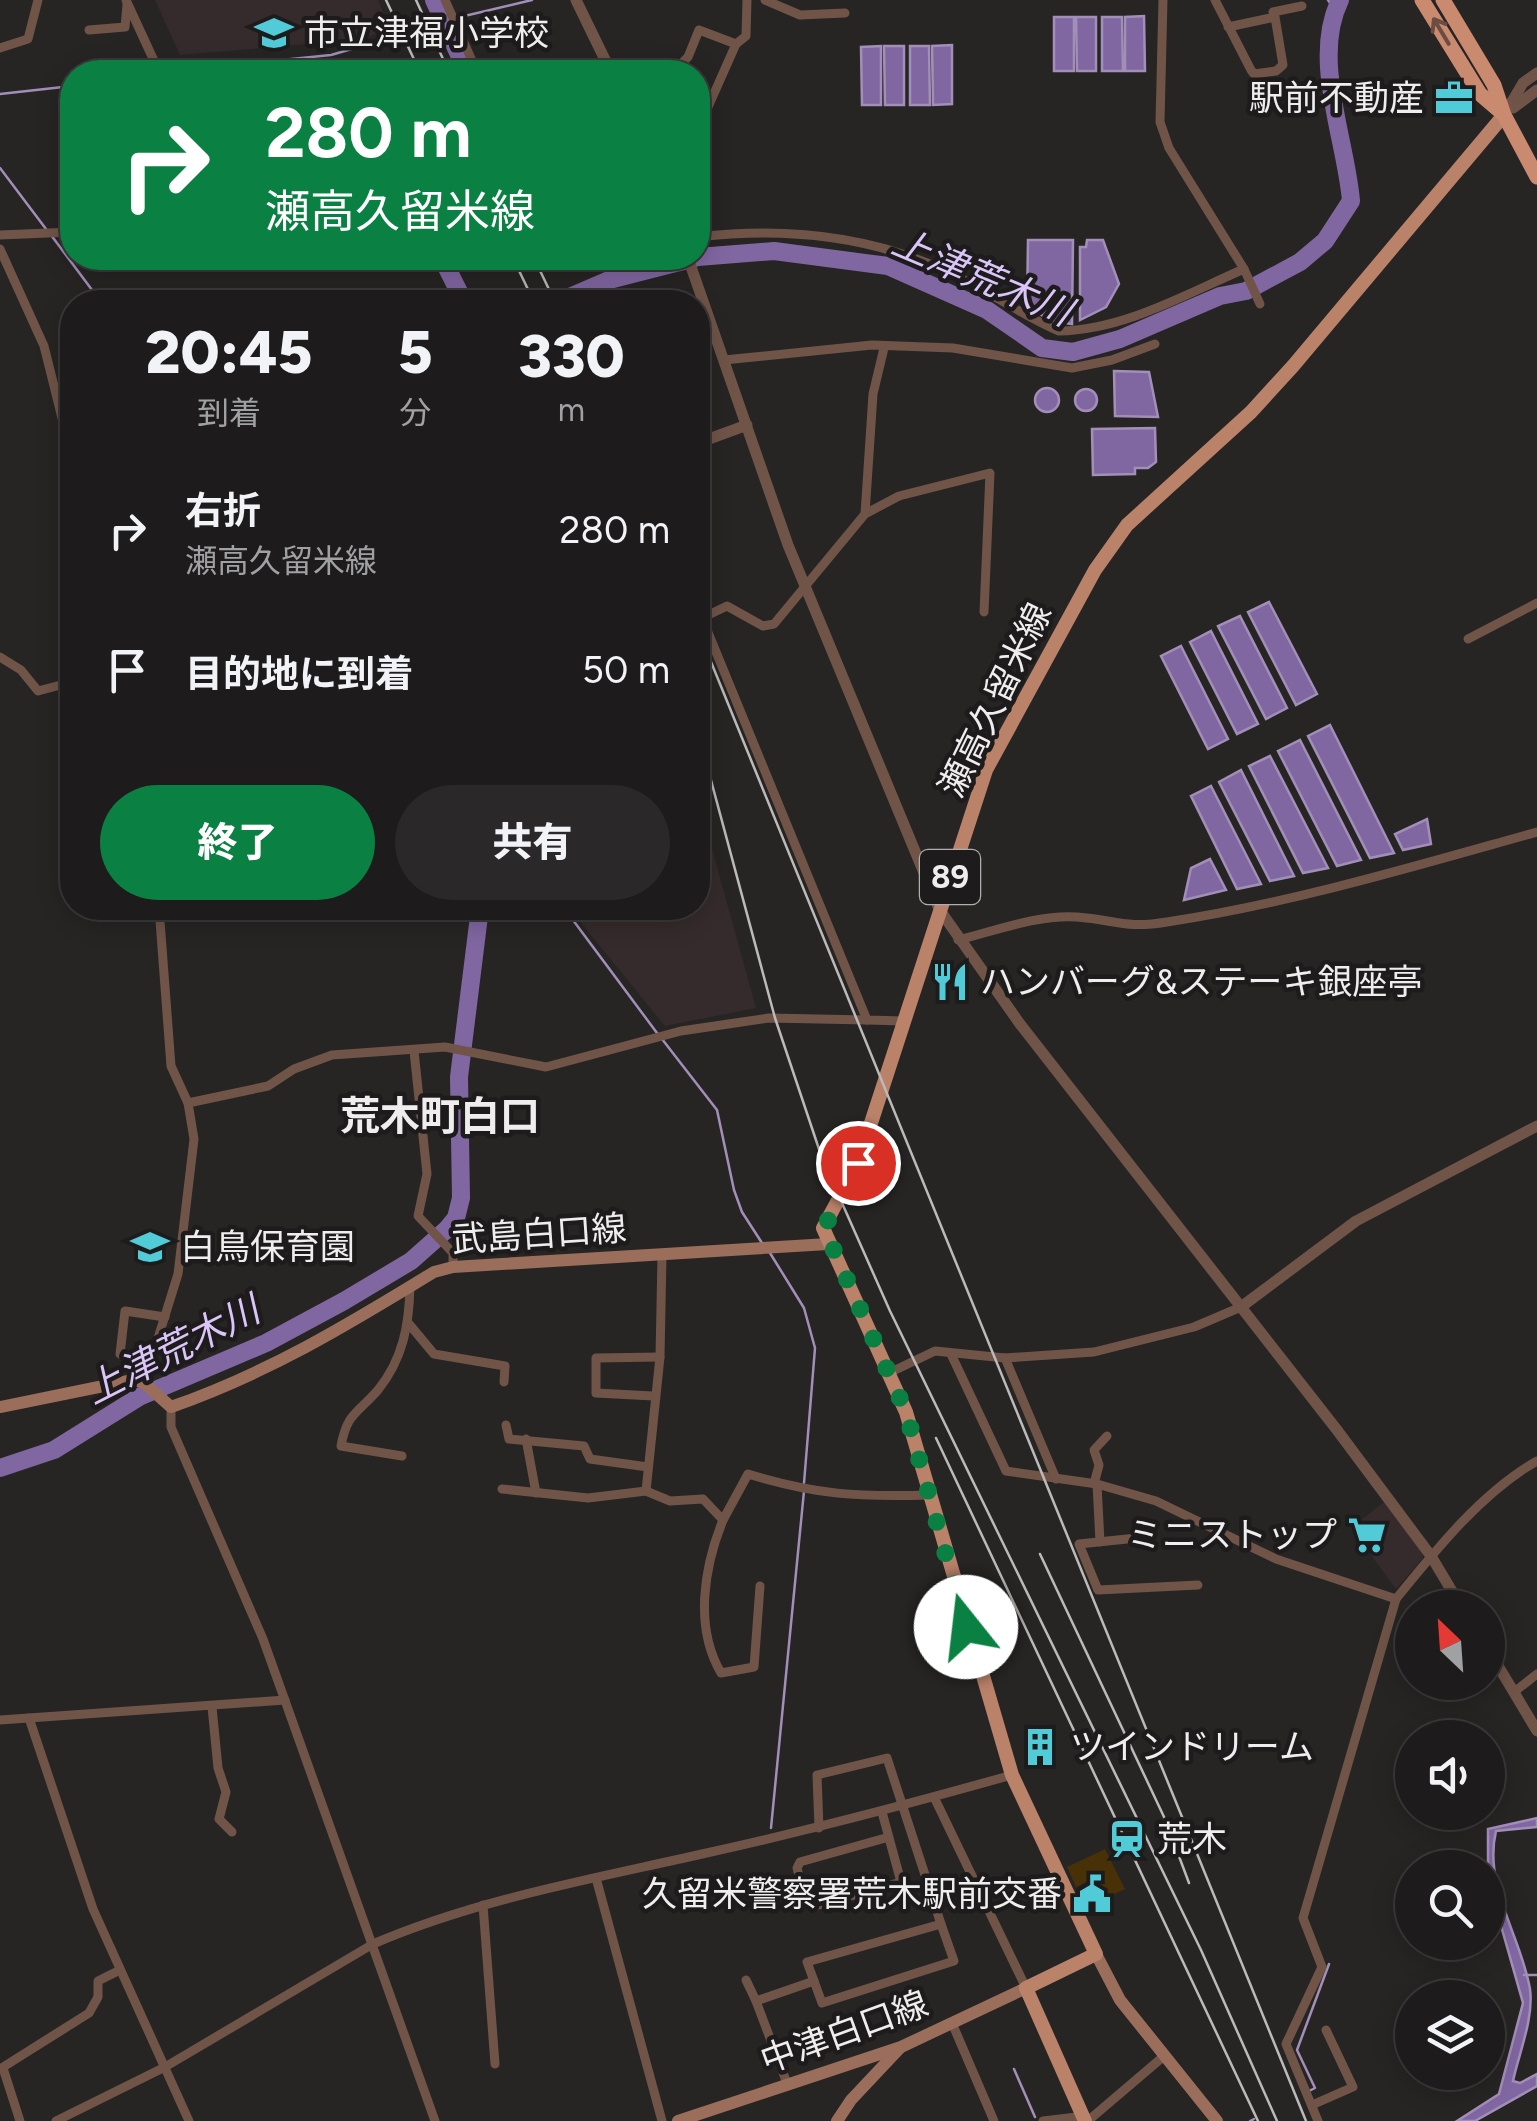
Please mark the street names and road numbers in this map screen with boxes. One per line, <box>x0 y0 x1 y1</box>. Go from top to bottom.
street label: 瀬高久留米線 <box>930 596 1060 804</box>
road number: 89 <box>920 850 980 904</box>
street label: 武島白口線 <box>450 1207 628 1261</box>
street label: 中津白口線 <box>755 1982 933 2082</box>

